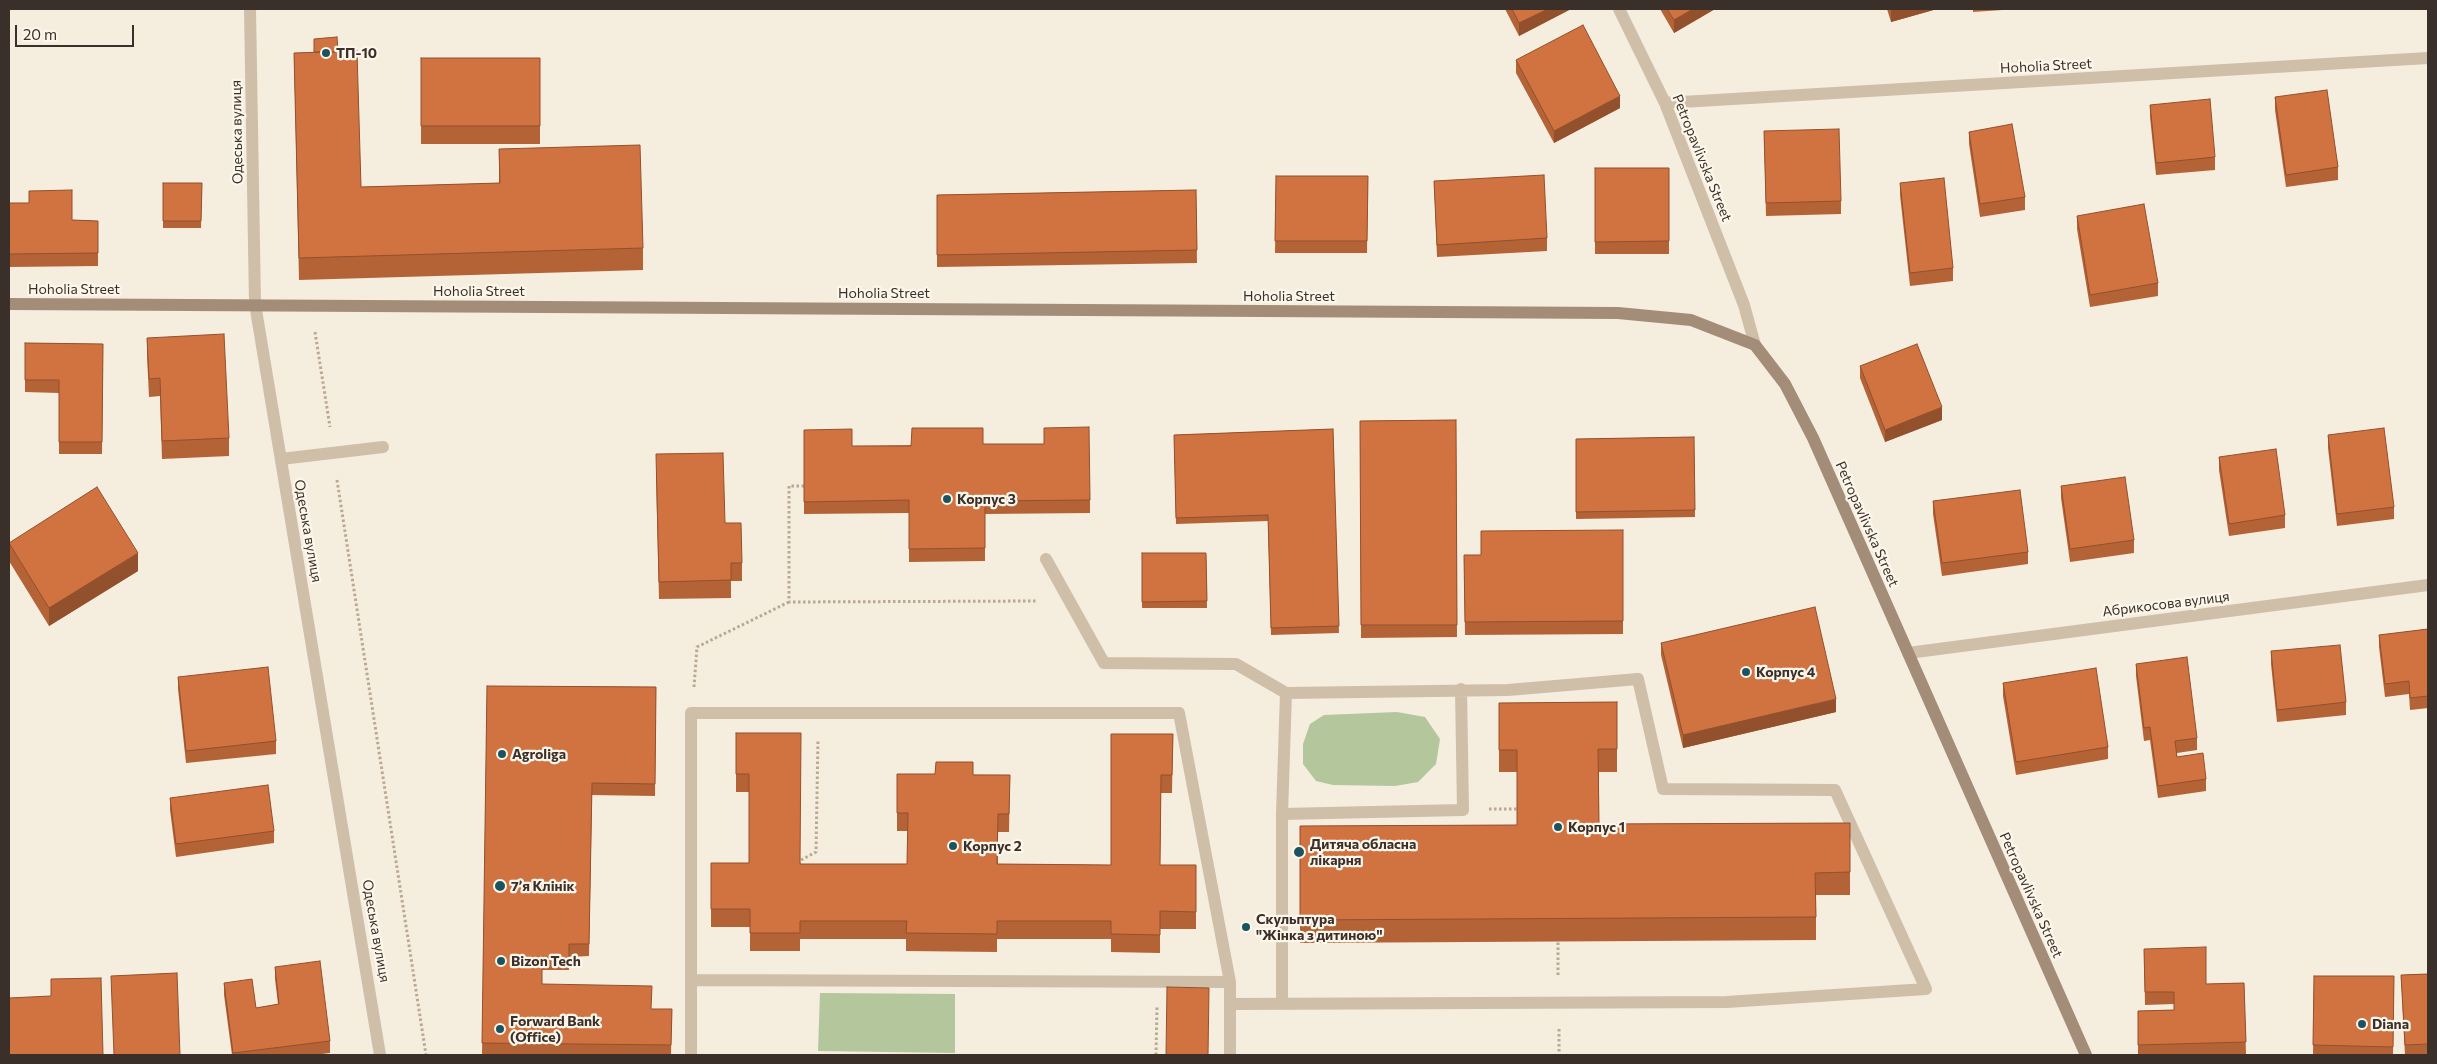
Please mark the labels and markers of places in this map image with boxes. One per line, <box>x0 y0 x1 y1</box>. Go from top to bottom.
place label: ТП-10 <box>336 45 377 61</box>
marker: ТП-10 <box>320 47 332 59</box>
place label: Корпус 3 <box>957 491 1016 507</box>
marker: Корпус 3 <box>941 493 953 505</box>
place label: Корпус 4 <box>1756 664 1815 680</box>
marker: Корпус 4 <box>1740 666 1752 678</box>
place label: Agroliga <box>512 746 566 762</box>
marker: Agroliga <box>496 748 508 760</box>
place label: Корпус 1 <box>1568 819 1625 835</box>
marker: Корпус 1 <box>1552 821 1564 833</box>
place label: Дитяча обласна лікарня <box>1310 836 1416 869</box>
place label: Корпус 2 <box>963 838 1022 854</box>
marker: Корпус 2 <box>947 840 959 852</box>
marker: Дитяча обласна лікарня <box>1292 845 1306 859</box>
place label: 7ʼя Клінік <box>511 878 575 894</box>
marker: 7ʼя Клінік <box>493 879 507 893</box>
place label: Скульптура "Жінка з дитиною" <box>1256 911 1382 944</box>
marker: Скульптура "Жінка з дитиною" <box>1240 921 1252 933</box>
place label: Bizon Tech <box>511 953 581 969</box>
marker: Bizon Tech <box>495 955 507 967</box>
place label: Forward Bank (Office) <box>510 1013 600 1046</box>
place label: Diana <box>2372 1016 2409 1032</box>
marker: Diana <box>2356 1018 2368 1030</box>
marker: Forward Bank (Office) <box>494 1023 506 1035</box>

